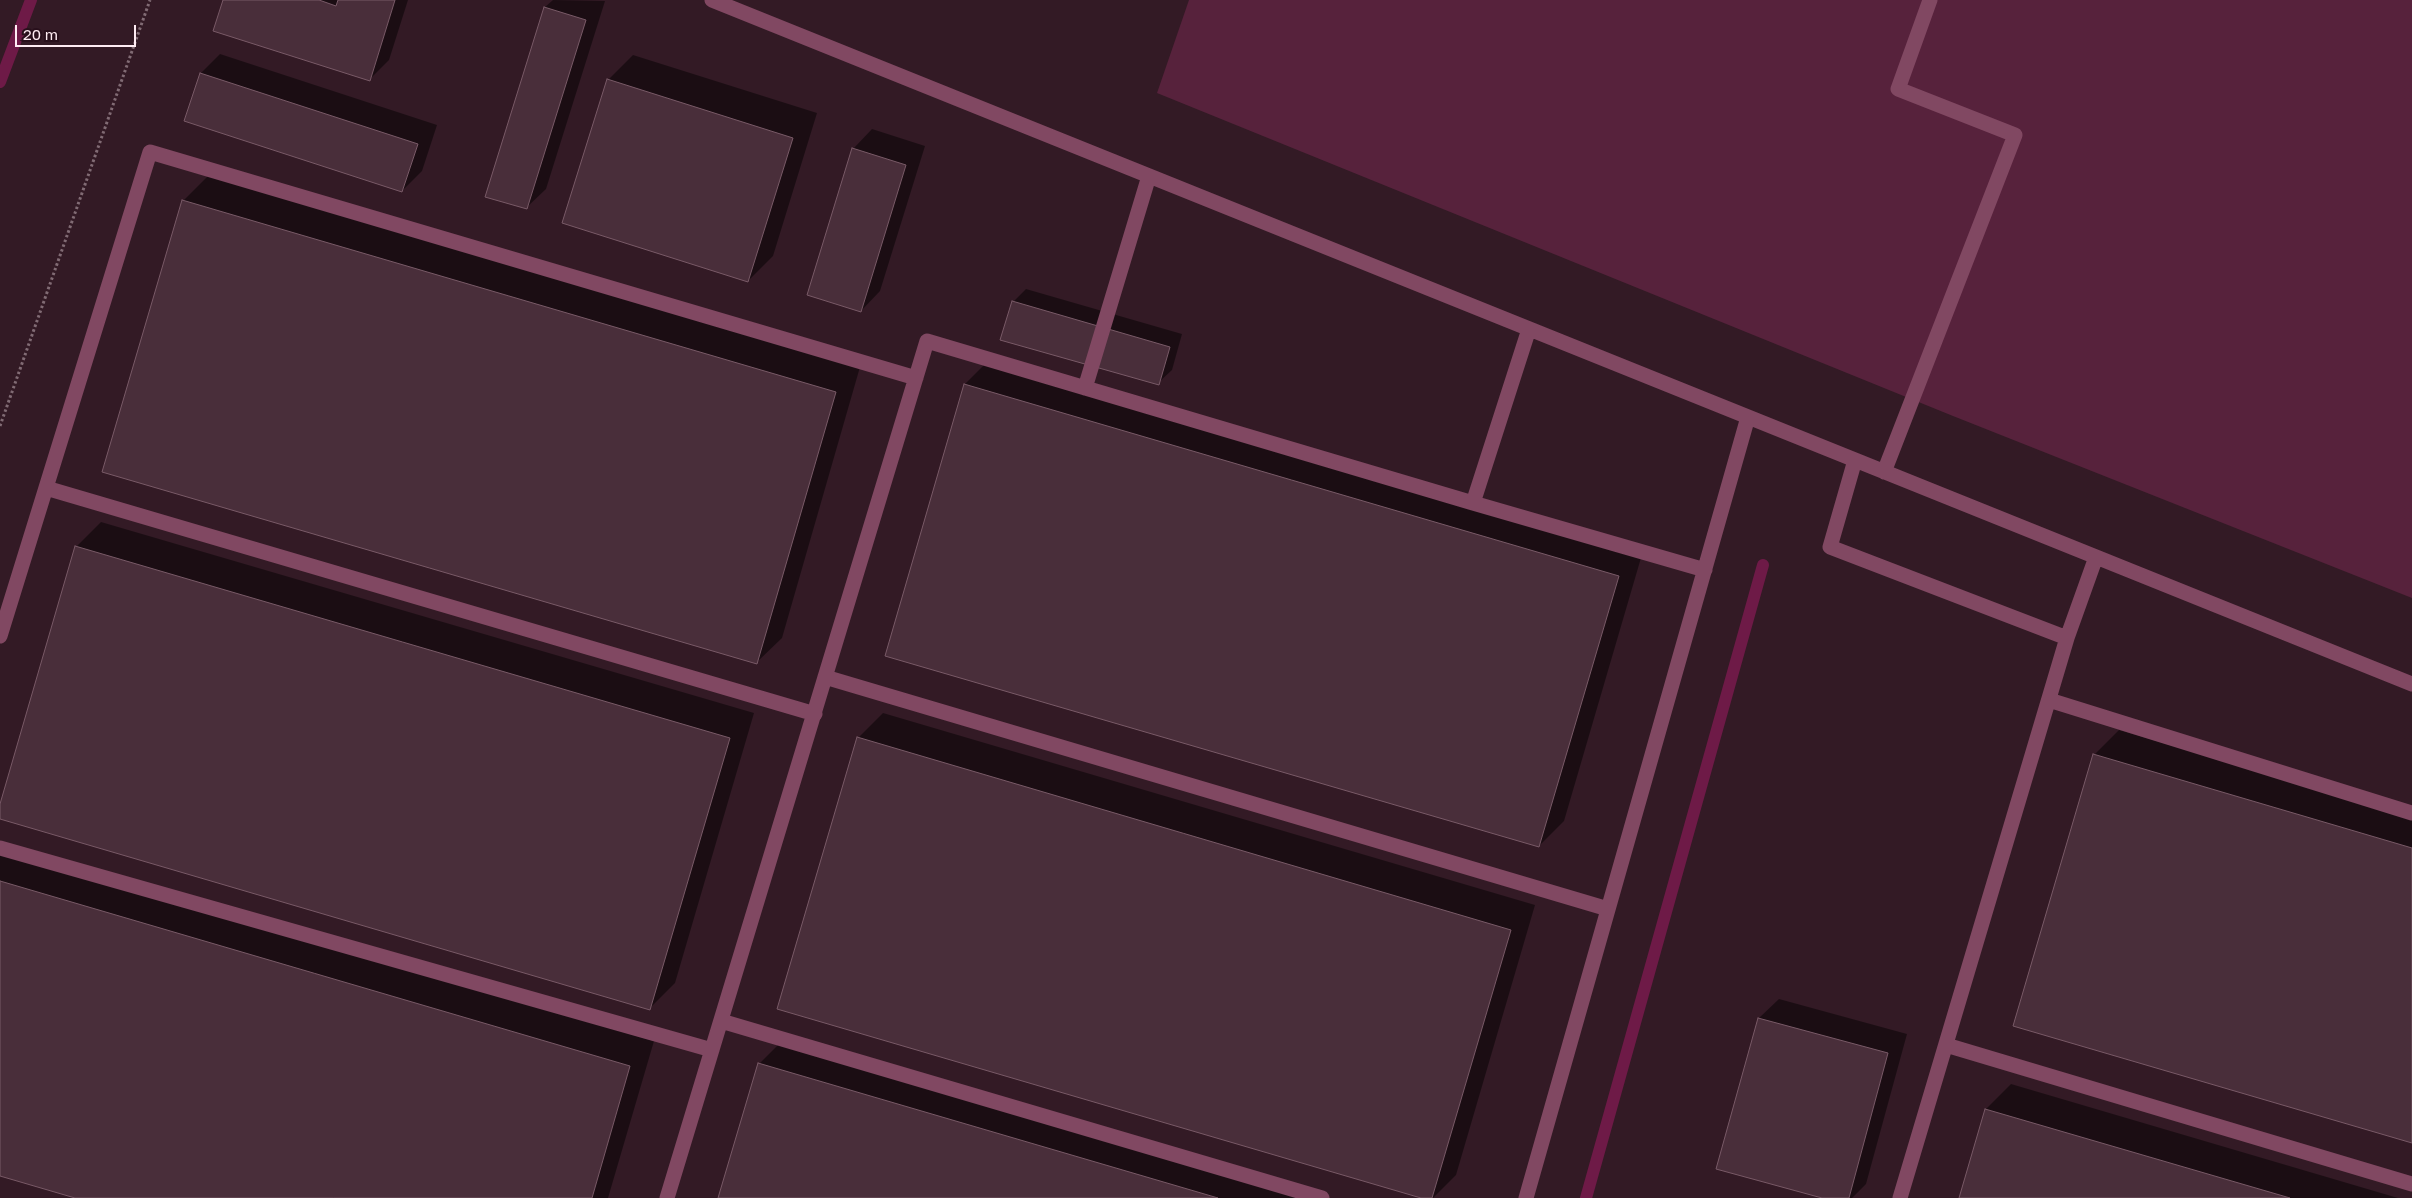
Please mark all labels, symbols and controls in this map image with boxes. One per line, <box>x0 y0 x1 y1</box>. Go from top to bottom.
scale bar <box>18 15 139 47</box>
text: 20 m <box>23 25 58 43</box>

